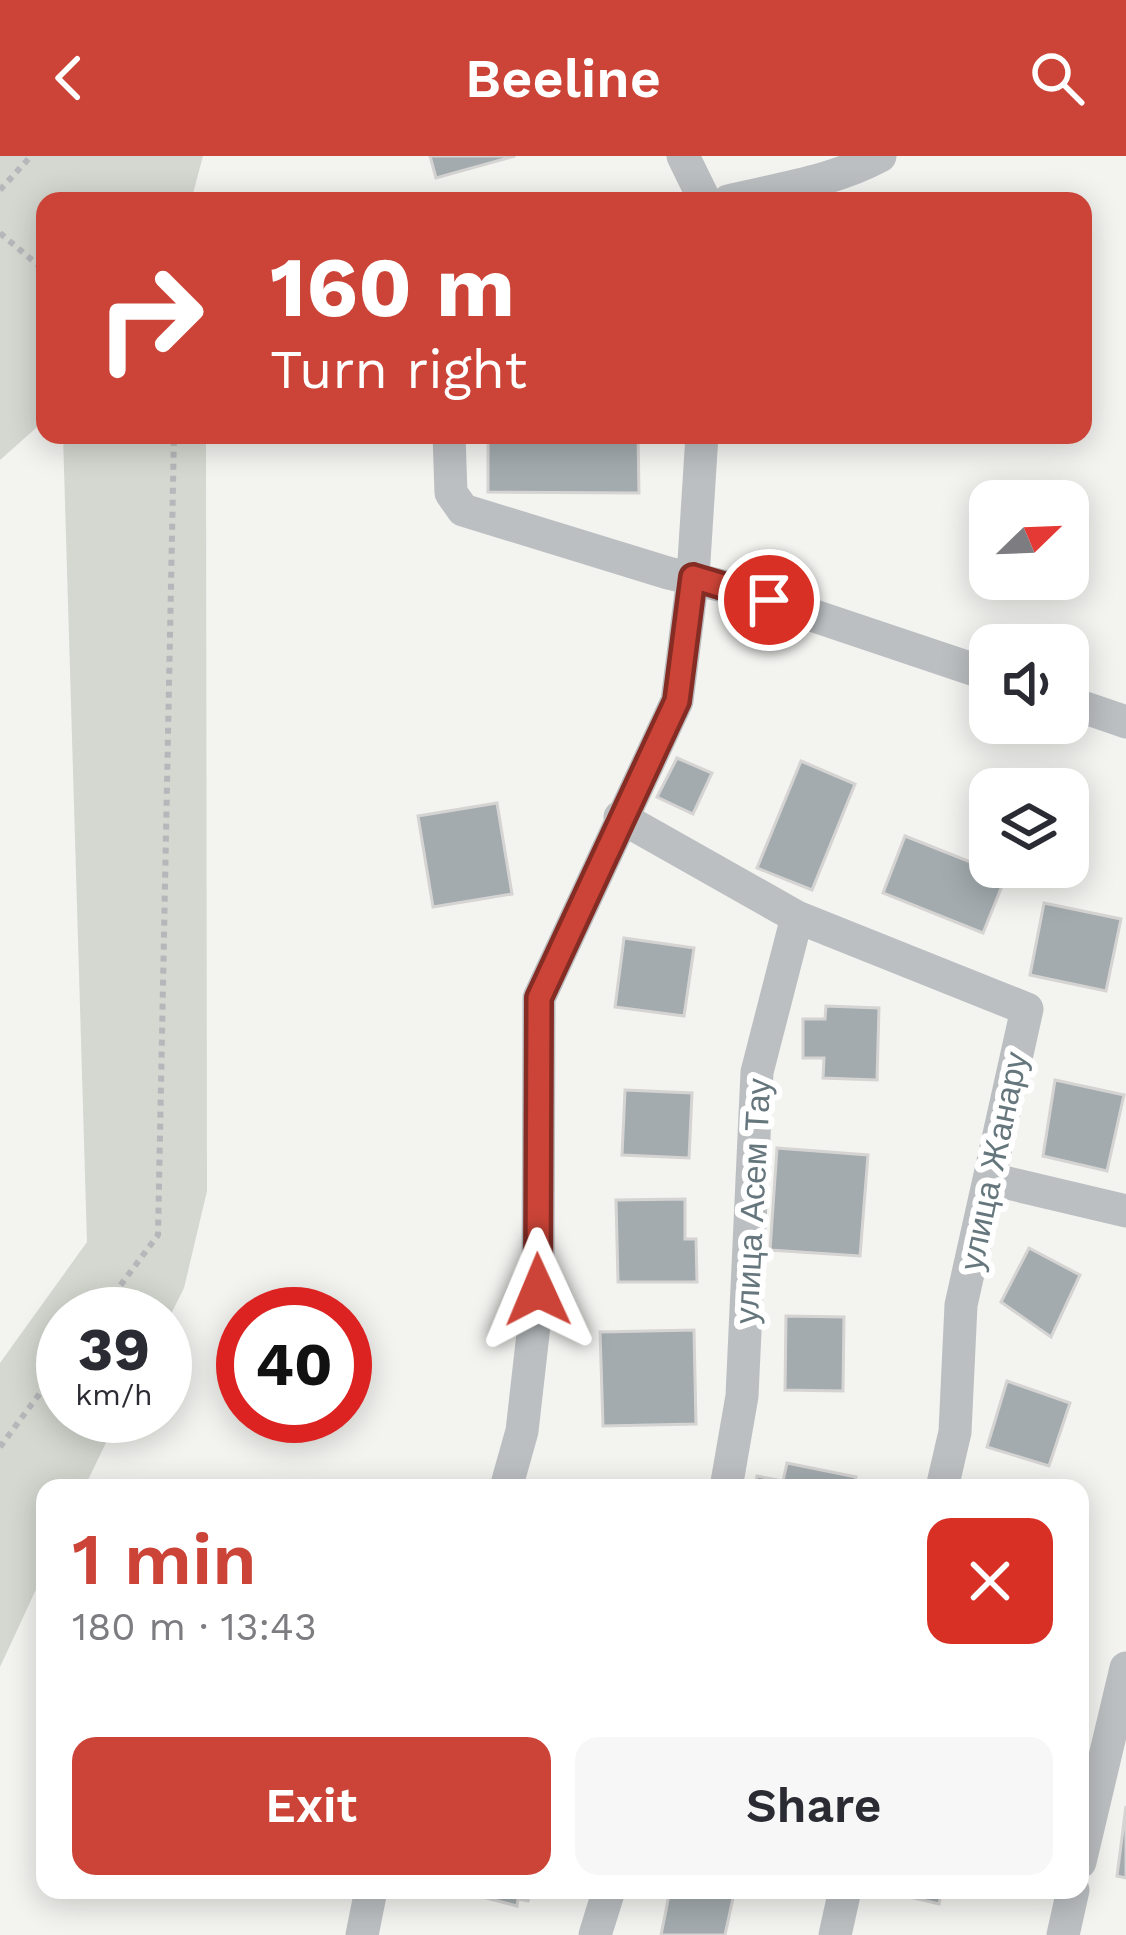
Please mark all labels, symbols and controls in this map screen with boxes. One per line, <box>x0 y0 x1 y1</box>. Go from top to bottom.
icon: back <box>36 45 102 111</box>
icon: search <box>1024 45 1090 111</box>
text: Beeline <box>465 47 661 110</box>
text: 160 m <box>270 238 515 336</box>
icon: right <box>72 240 228 396</box>
text: Turn right <box>270 338 527 401</box>
north arrow <box>969 480 1089 600</box>
map controls <box>969 480 1089 888</box>
pin <box>718 549 820 651</box>
icon: arrive <box>736 567 802 633</box>
button: sound <box>969 624 1089 744</box>
button: layers <box>969 768 1089 888</box>
street label: улица Жанару <box>951 1048 1036 1274</box>
street label: улица Асем Тау <box>727 1077 778 1325</box>
position arrow <box>475 1227 601 1353</box>
speed limit sign: 40 <box>216 1287 372 1443</box>
text: 39 <box>78 1314 150 1385</box>
text: km/h <box>75 1377 153 1412</box>
text: 1 min <box>72 1517 257 1601</box>
button: close <box>927 1518 1053 1644</box>
text: 180 m · 13:43 <box>72 1604 317 1649</box>
button: Exit <box>72 1737 551 1875</box>
button: Share <box>575 1737 1053 1875</box>

